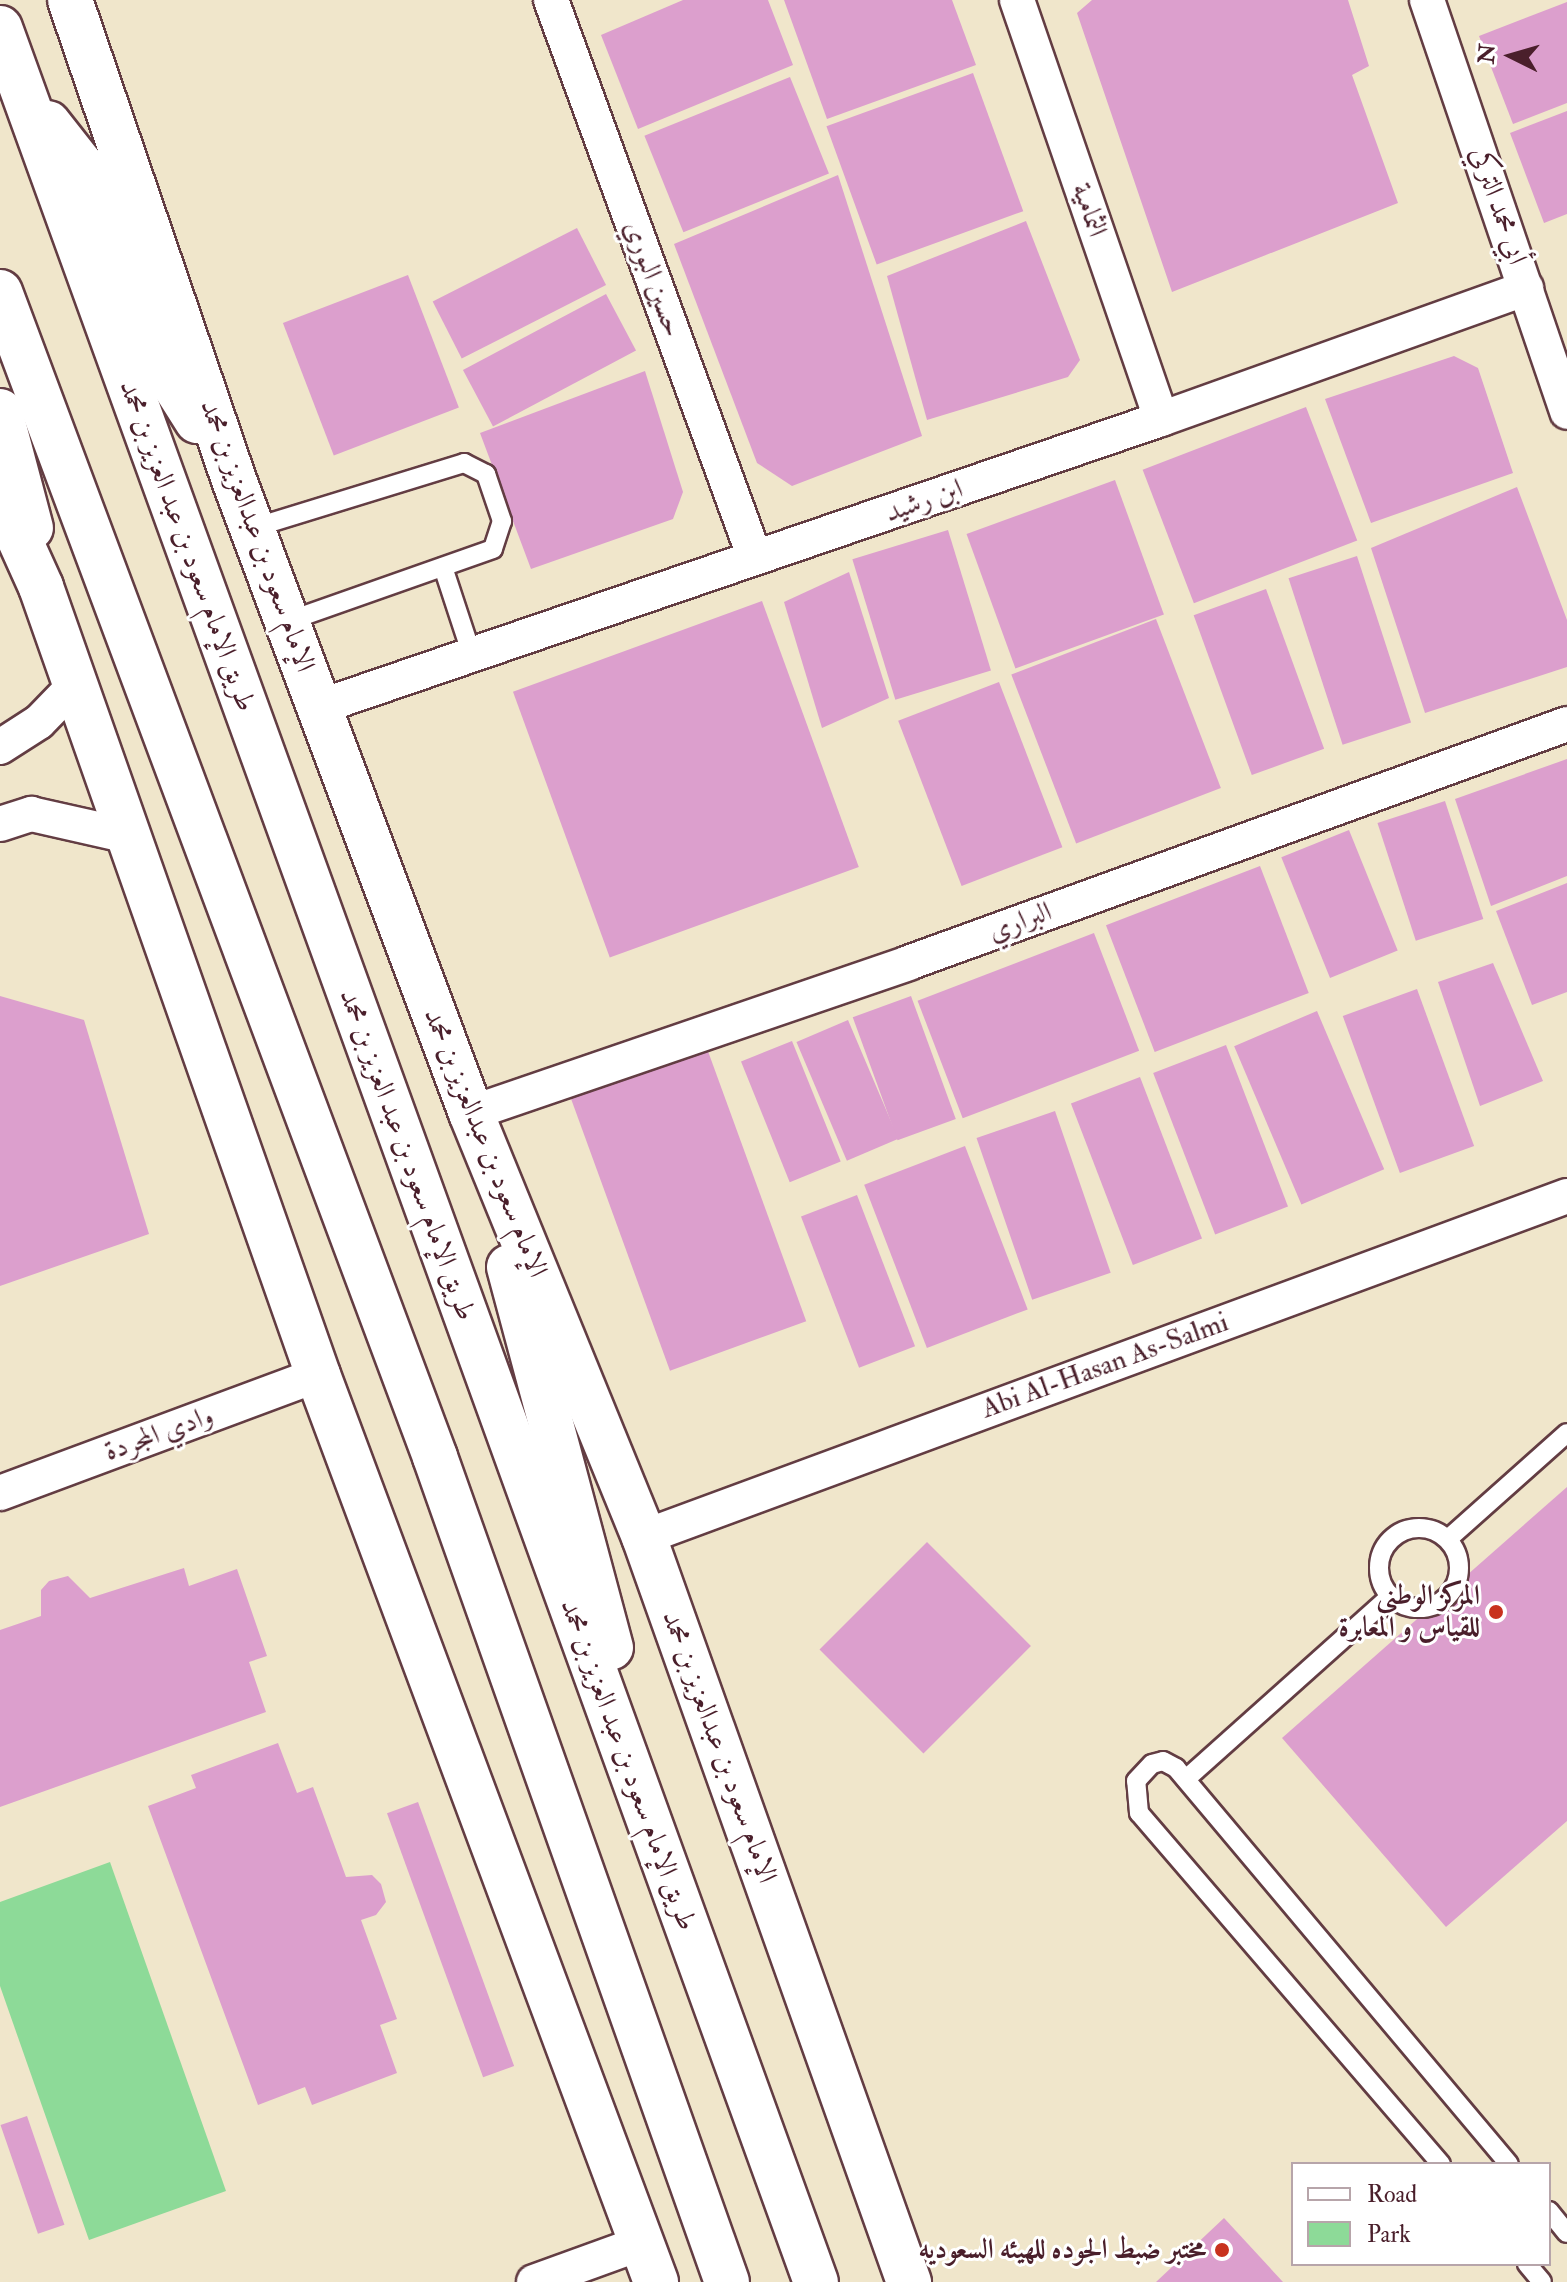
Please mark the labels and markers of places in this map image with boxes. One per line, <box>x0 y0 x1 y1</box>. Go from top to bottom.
place label: المركز الوطني للقياس و المعابرة <box>1338 1579 1480 1645</box>
marker: المركز الوطني للقياس و المعابرة <box>1487 1603 1505 1621</box>
place label: مختبر ضبط الجوده للهيئه السعوديه <box>919 2233 1206 2267</box>
marker: مختبر ضبط الجوده للهيئه السعوديه <box>1213 2241 1231 2259</box>

